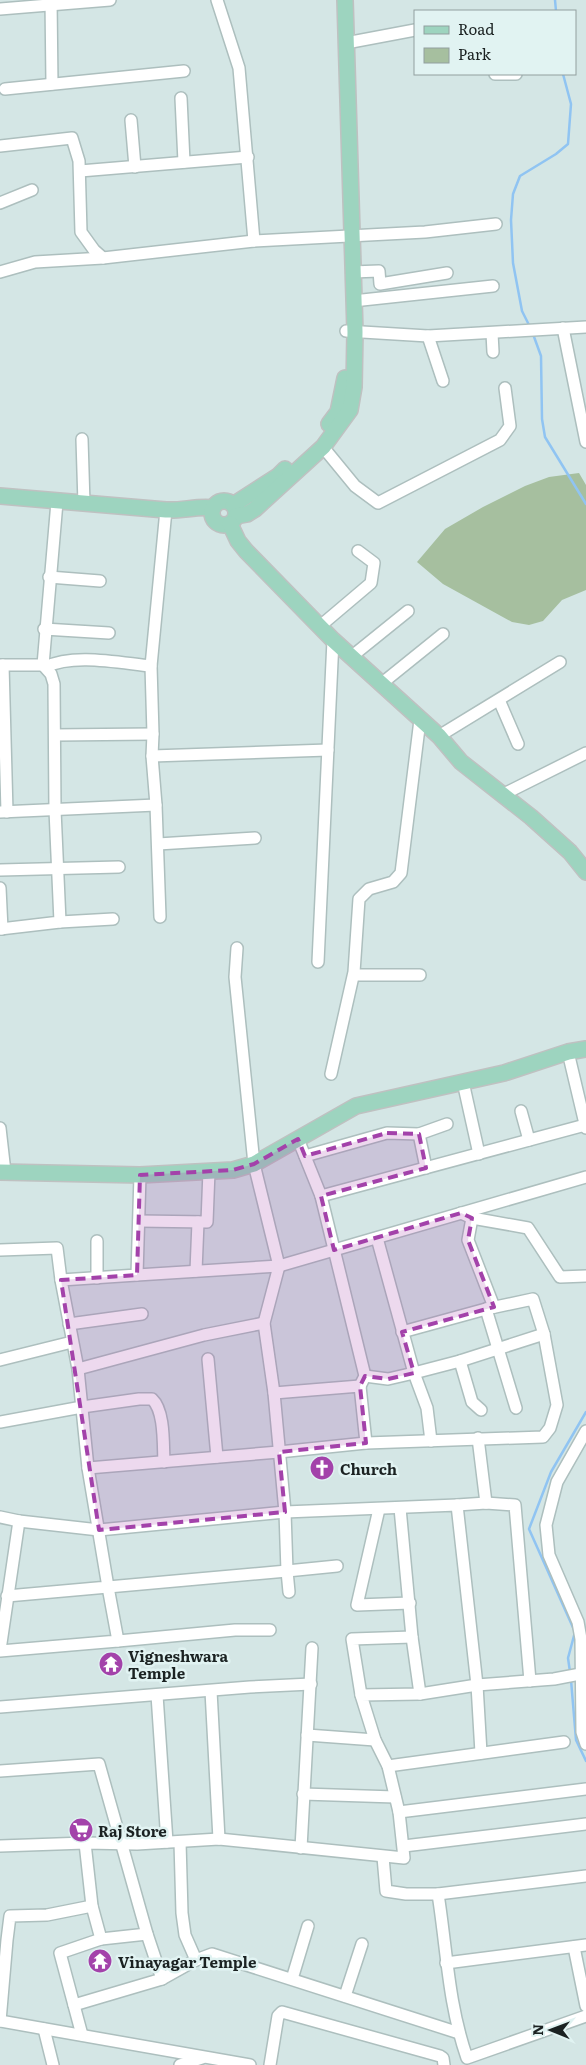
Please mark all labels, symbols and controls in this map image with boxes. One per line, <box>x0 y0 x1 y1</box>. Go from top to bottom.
legend <box>414 10 576 75</box>
text: Road <box>458 17 494 40</box>
text: Park <box>458 42 492 65</box>
church icon: Church <box>309 1455 335 1481</box>
place label: Church <box>340 1457 397 1480</box>
place label: Vigneshwara Temple <box>128 1644 229 1684</box>
temple icon: Vigneshwara Temple <box>98 1651 124 1677</box>
supermarket icon: Raj Store <box>68 1817 94 1843</box>
place label: Raj Store <box>98 1819 167 1842</box>
temple icon: Vinayagar Temple <box>87 1948 113 1974</box>
place label: Vinayagar Temple <box>118 1950 257 1973</box>
north arrow <box>526 2005 576 2055</box>
text: N <box>527 2023 547 2036</box>

